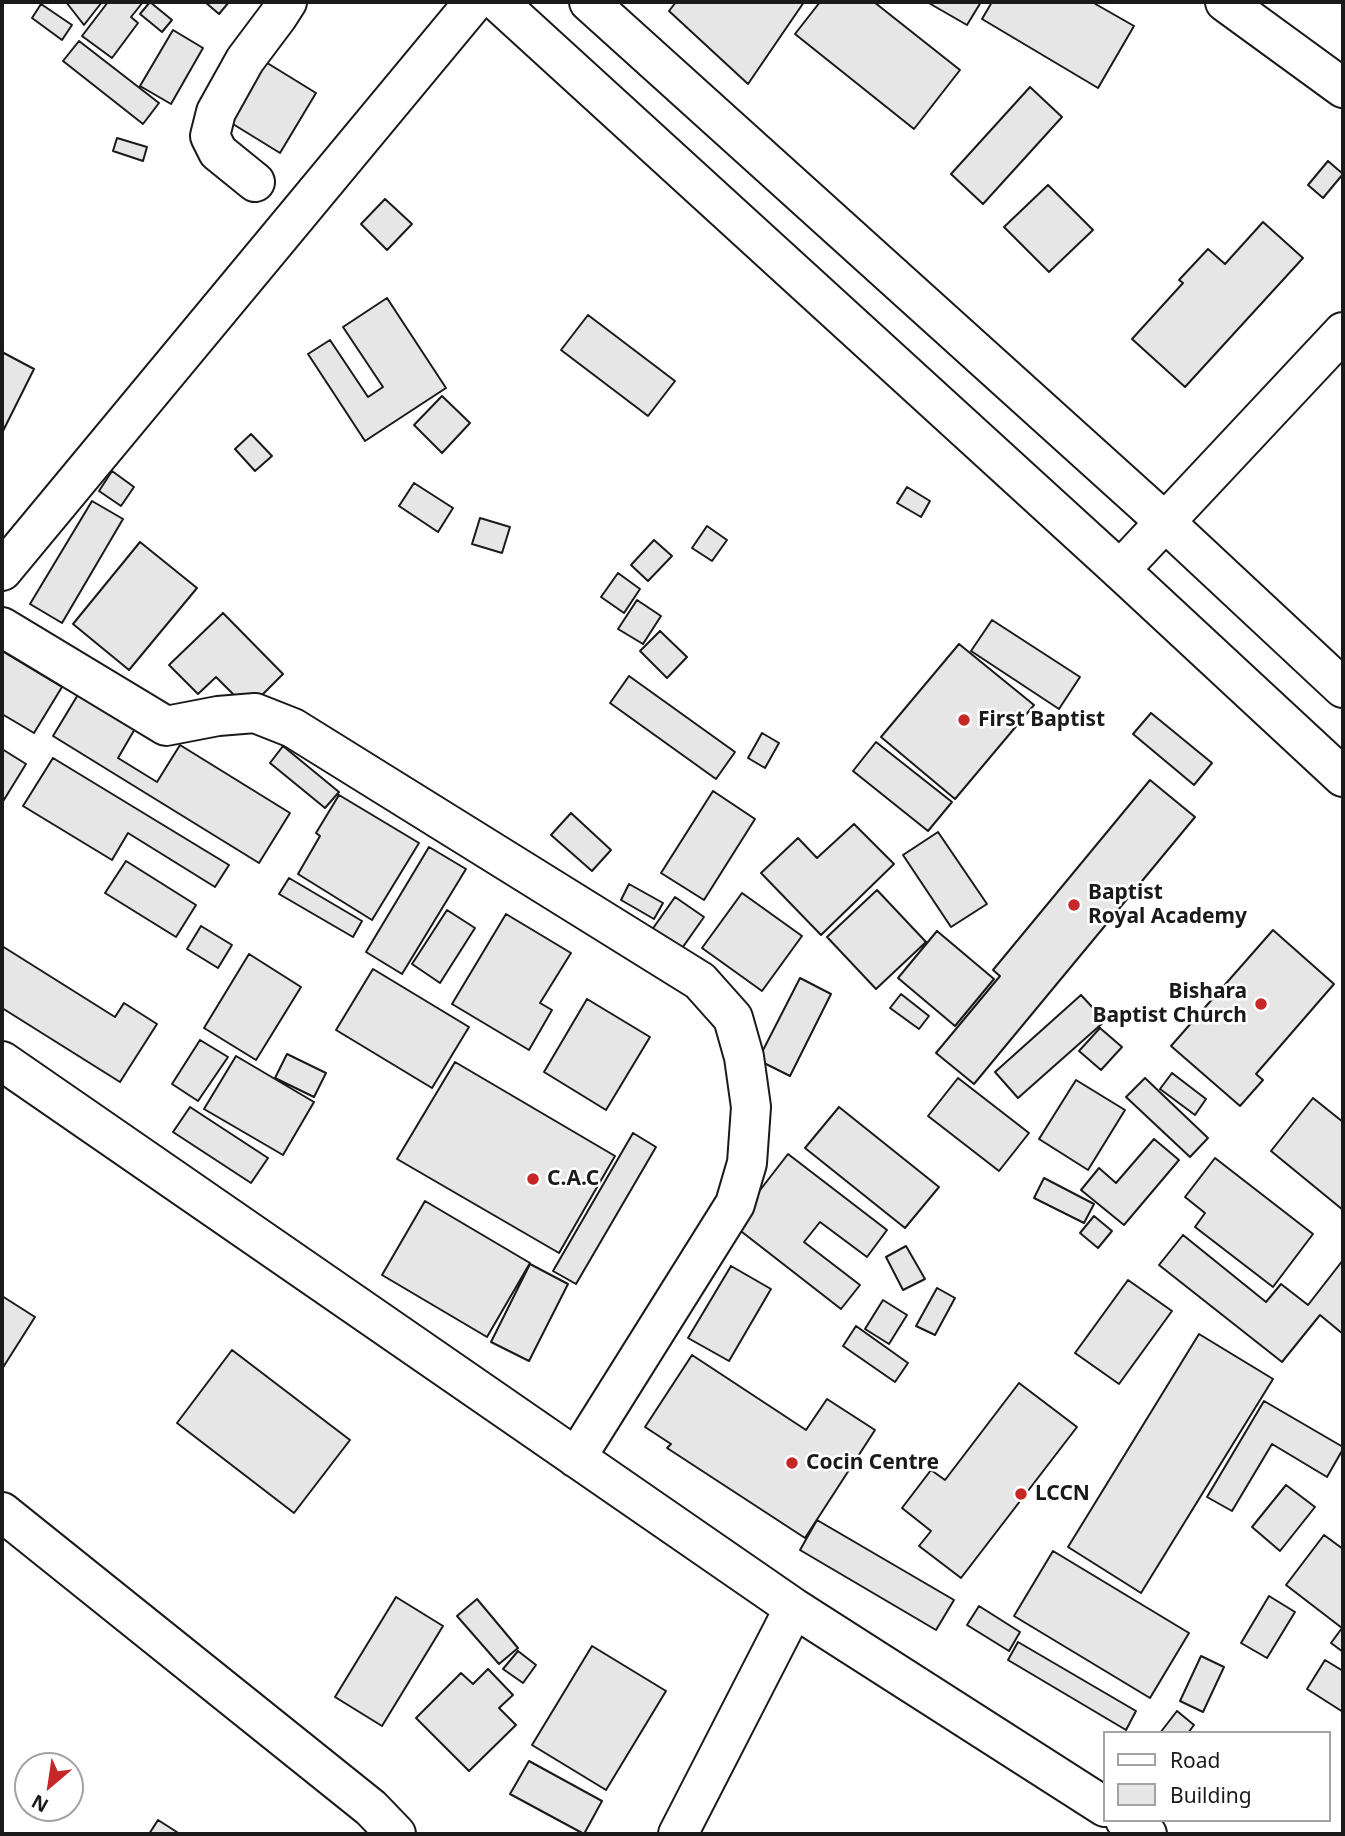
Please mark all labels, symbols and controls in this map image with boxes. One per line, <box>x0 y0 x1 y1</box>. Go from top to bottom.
place label: First Baptist <box>978 707 1105 733</box>
marker: First Baptist <box>956 712 972 728</box>
place label: Baptist Royal Academy <box>1088 880 1247 930</box>
marker: Baptist Royal Academy <box>1066 897 1082 913</box>
place label: Bishara Baptist Church <box>1092 979 1247 1029</box>
marker: Bishara Baptist Church <box>1253 996 1269 1012</box>
place label: C.A.C <box>547 1166 599 1192</box>
marker: C.A.C <box>525 1171 541 1187</box>
place label: Cocin Centre <box>806 1450 939 1476</box>
marker: Cocin Centre <box>784 1455 800 1471</box>
place label: LCCN <box>1035 1481 1090 1507</box>
marker: LCCN <box>1013 1486 1029 1502</box>
legend <box>1104 1731 1331 1822</box>
text: Road <box>1170 1746 1220 1774</box>
north arrow <box>14 1752 84 1822</box>
text: Building <box>1170 1781 1252 1809</box>
text: N <box>27 1789 53 1819</box>

